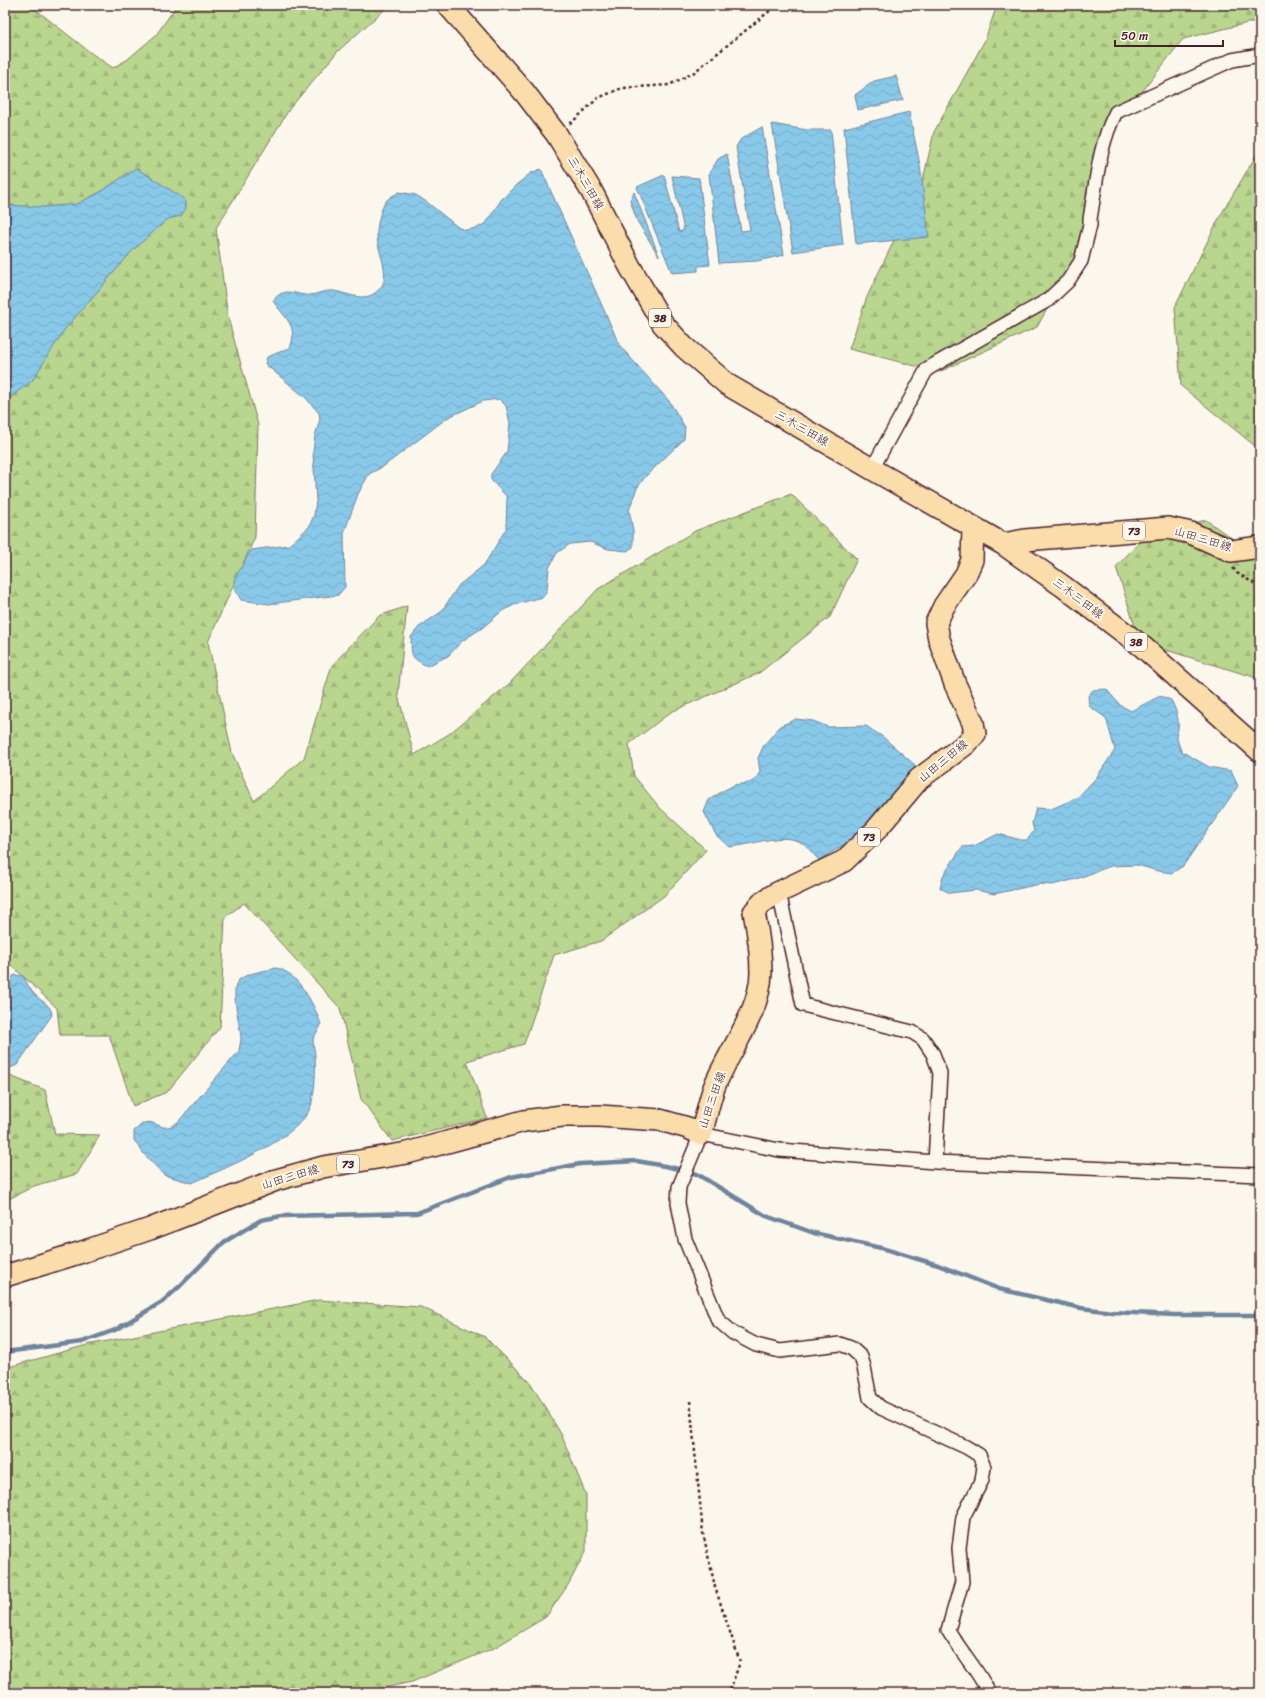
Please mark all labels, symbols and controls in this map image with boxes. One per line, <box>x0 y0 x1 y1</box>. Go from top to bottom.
scale bar <box>1115 22 1223 48</box>
text: 50 m <box>1121 25 1148 47</box>
street label: 三木三田線 <box>561 152 611 214</box>
road number: 38 <box>649 309 671 327</box>
street label: 三木三田線 <box>771 403 833 453</box>
street label: 山田三田線 <box>1171 520 1235 558</box>
road number: 73 <box>1123 522 1145 540</box>
street label: 三木三田線 <box>1047 571 1109 625</box>
road number: 38 <box>1125 633 1147 651</box>
street label: 山田三田線 <box>913 734 973 788</box>
road number: 73 <box>858 828 880 846</box>
street label: 山田三田線 <box>692 1068 732 1132</box>
road number: 73 <box>337 1155 359 1173</box>
street label: 山田三田線 <box>258 1158 322 1196</box>

